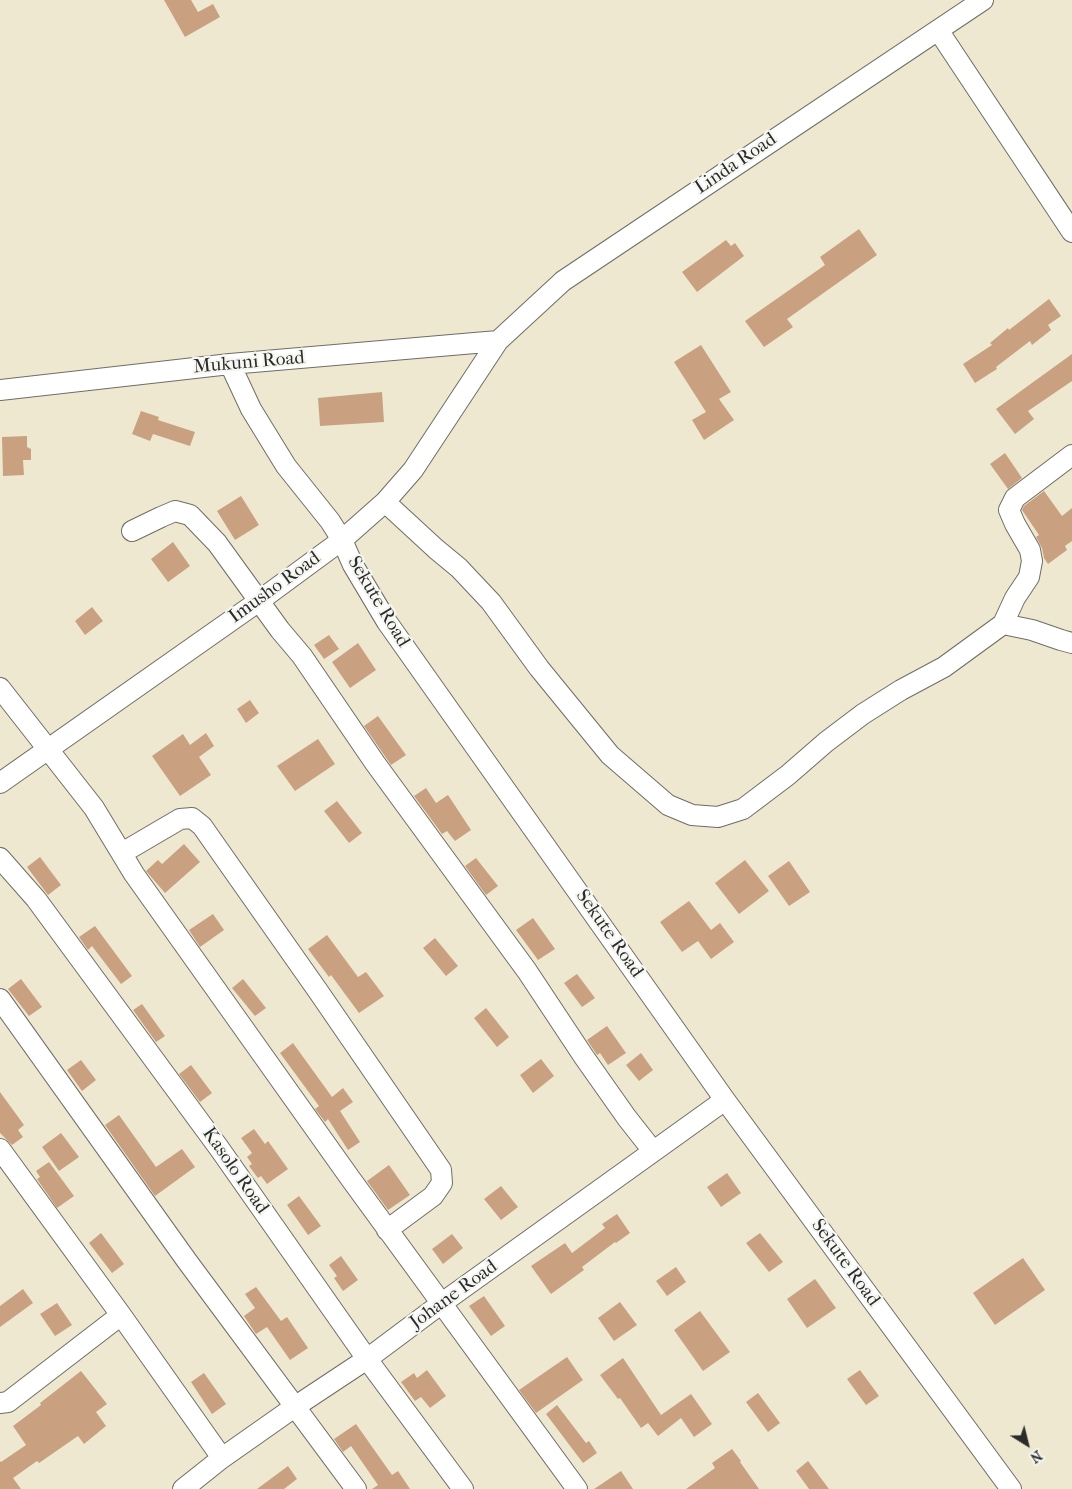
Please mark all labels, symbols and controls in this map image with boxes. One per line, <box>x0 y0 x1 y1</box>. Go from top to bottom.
street label: Linda Road <box>691 128 781 200</box>
street label: Mukuni Road <box>192 347 306 379</box>
street label: Imusho Road <box>225 547 325 629</box>
street label: Sekute Road <box>342 552 414 652</box>
street label: Sekute Road <box>570 886 648 982</box>
street label: Kasolo Road <box>197 1123 273 1219</box>
street label: Sekute Road <box>806 1215 884 1311</box>
street label: Johane Road <box>406 1256 502 1334</box>
north arrow <box>1002 1419 1052 1469</box>
text: N <box>1027 1447 1045 1467</box>

